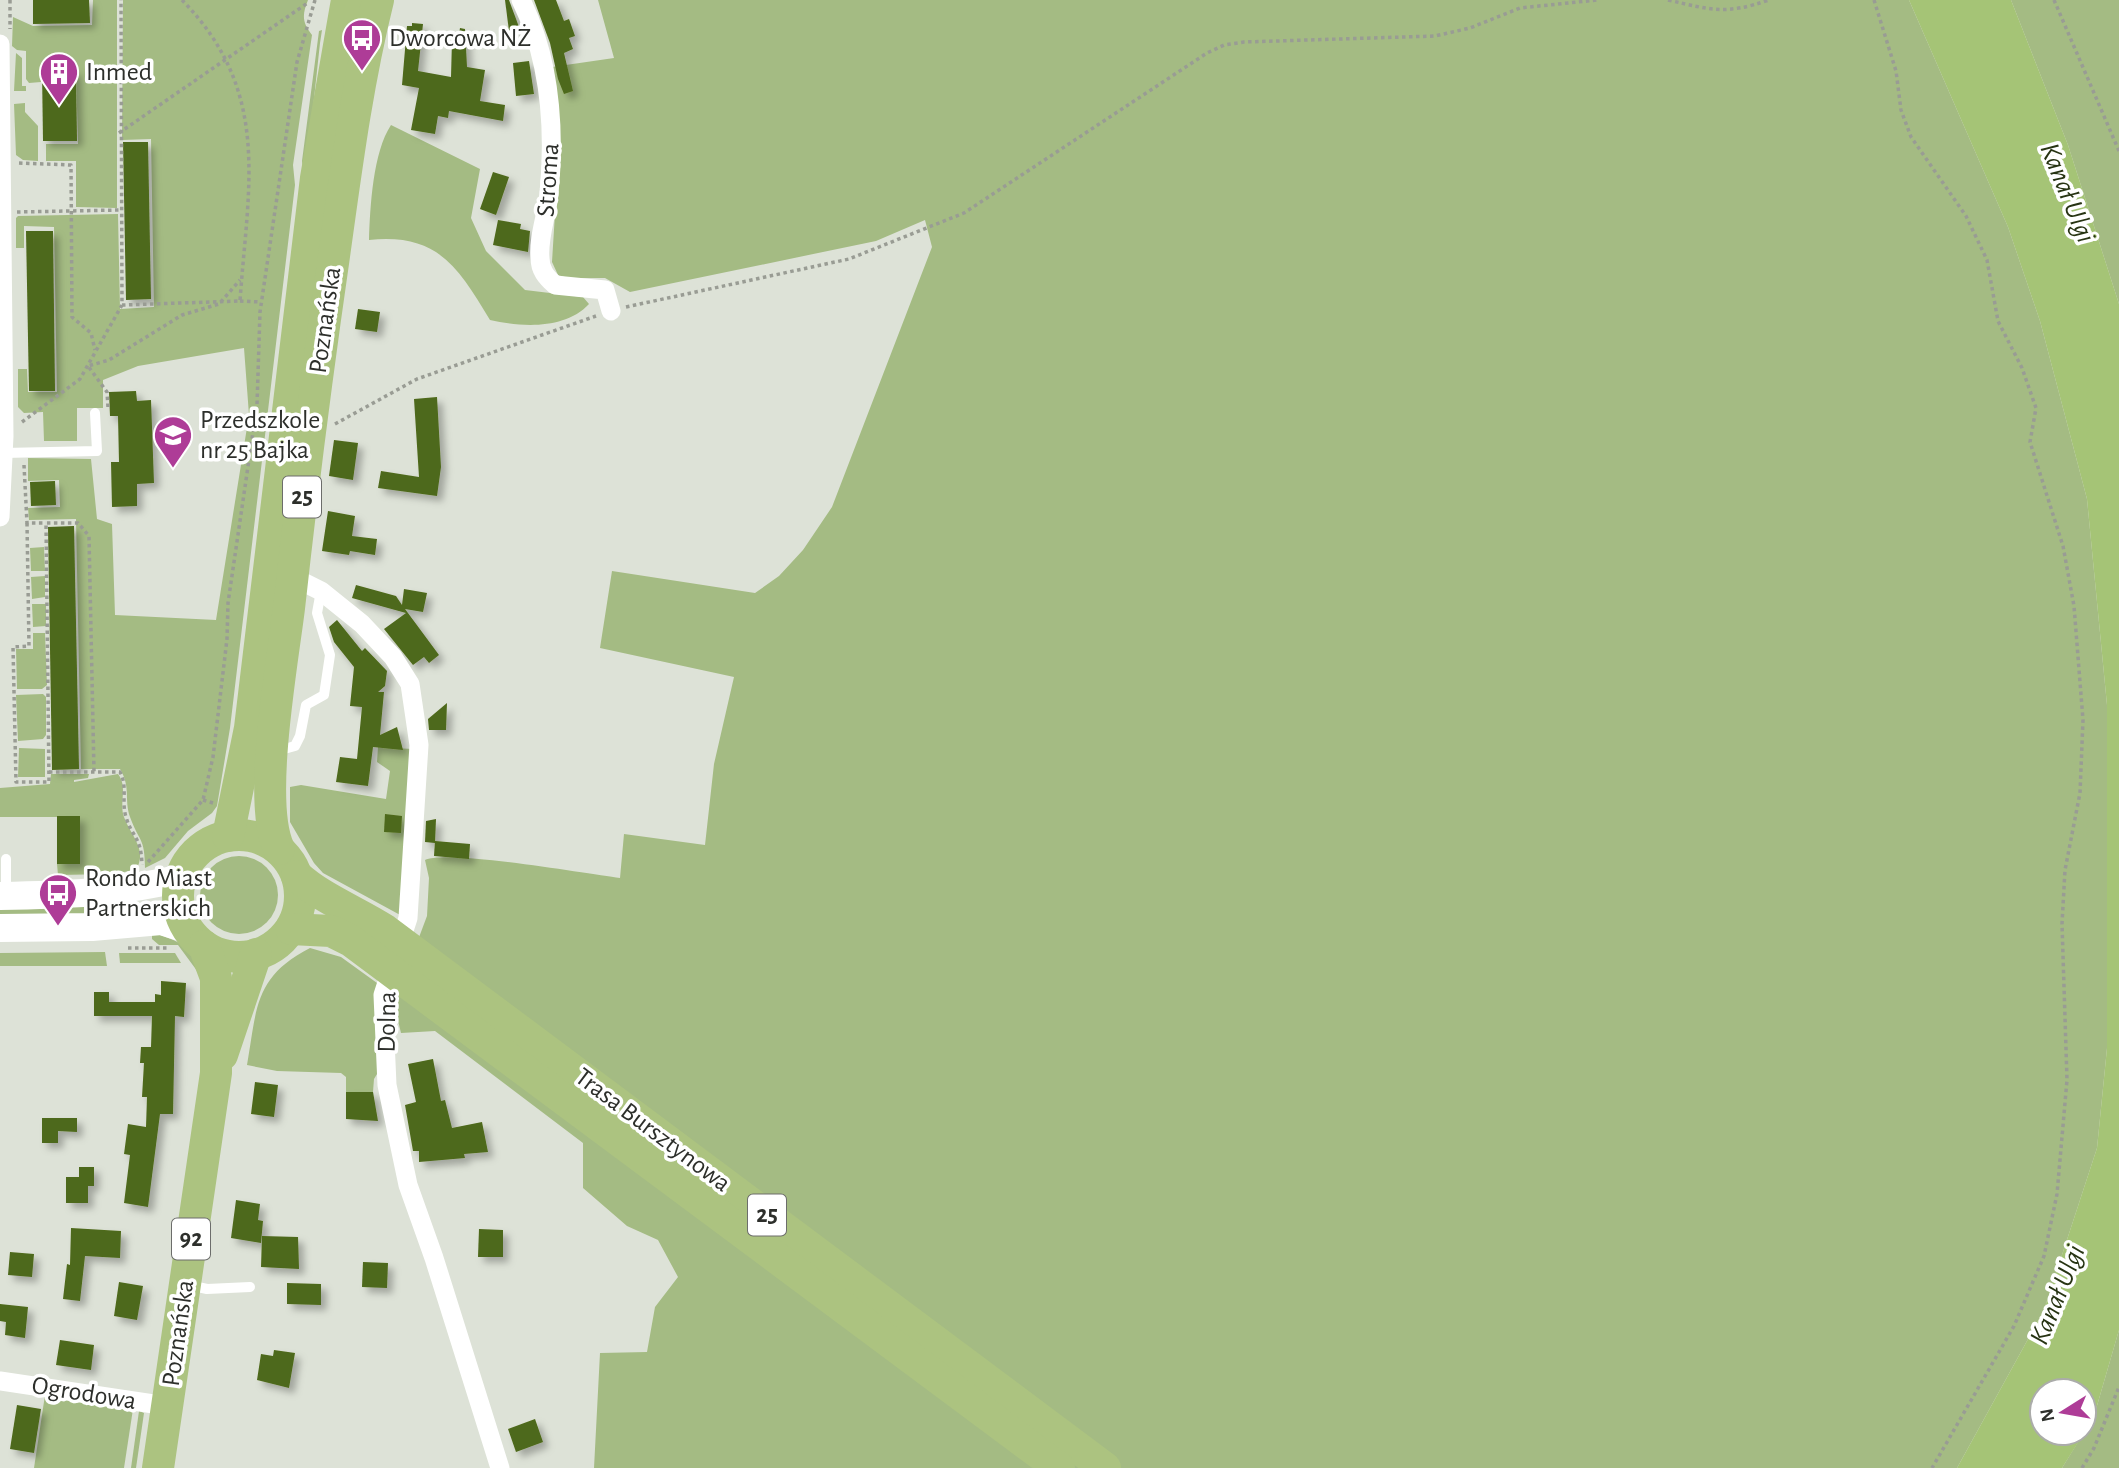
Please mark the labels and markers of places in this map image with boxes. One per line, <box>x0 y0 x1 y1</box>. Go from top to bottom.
bus stop icon: Dworcowa NŻ <box>341 17 383 72</box>
place label: Dworcowa NŻ <box>389 24 531 51</box>
building icon: Inmed <box>38 51 80 106</box>
place label: Inmed <box>86 59 152 85</box>
place label: Przedszkole nr 25 Bajka <box>200 407 320 463</box>
school or university icon: Przedszkole nr 25 Bajka <box>152 414 194 469</box>
place label: Rondo Miast Partnerskich <box>85 865 212 921</box>
bus stop icon: Rondo Miast Partnerskich <box>37 872 79 927</box>

